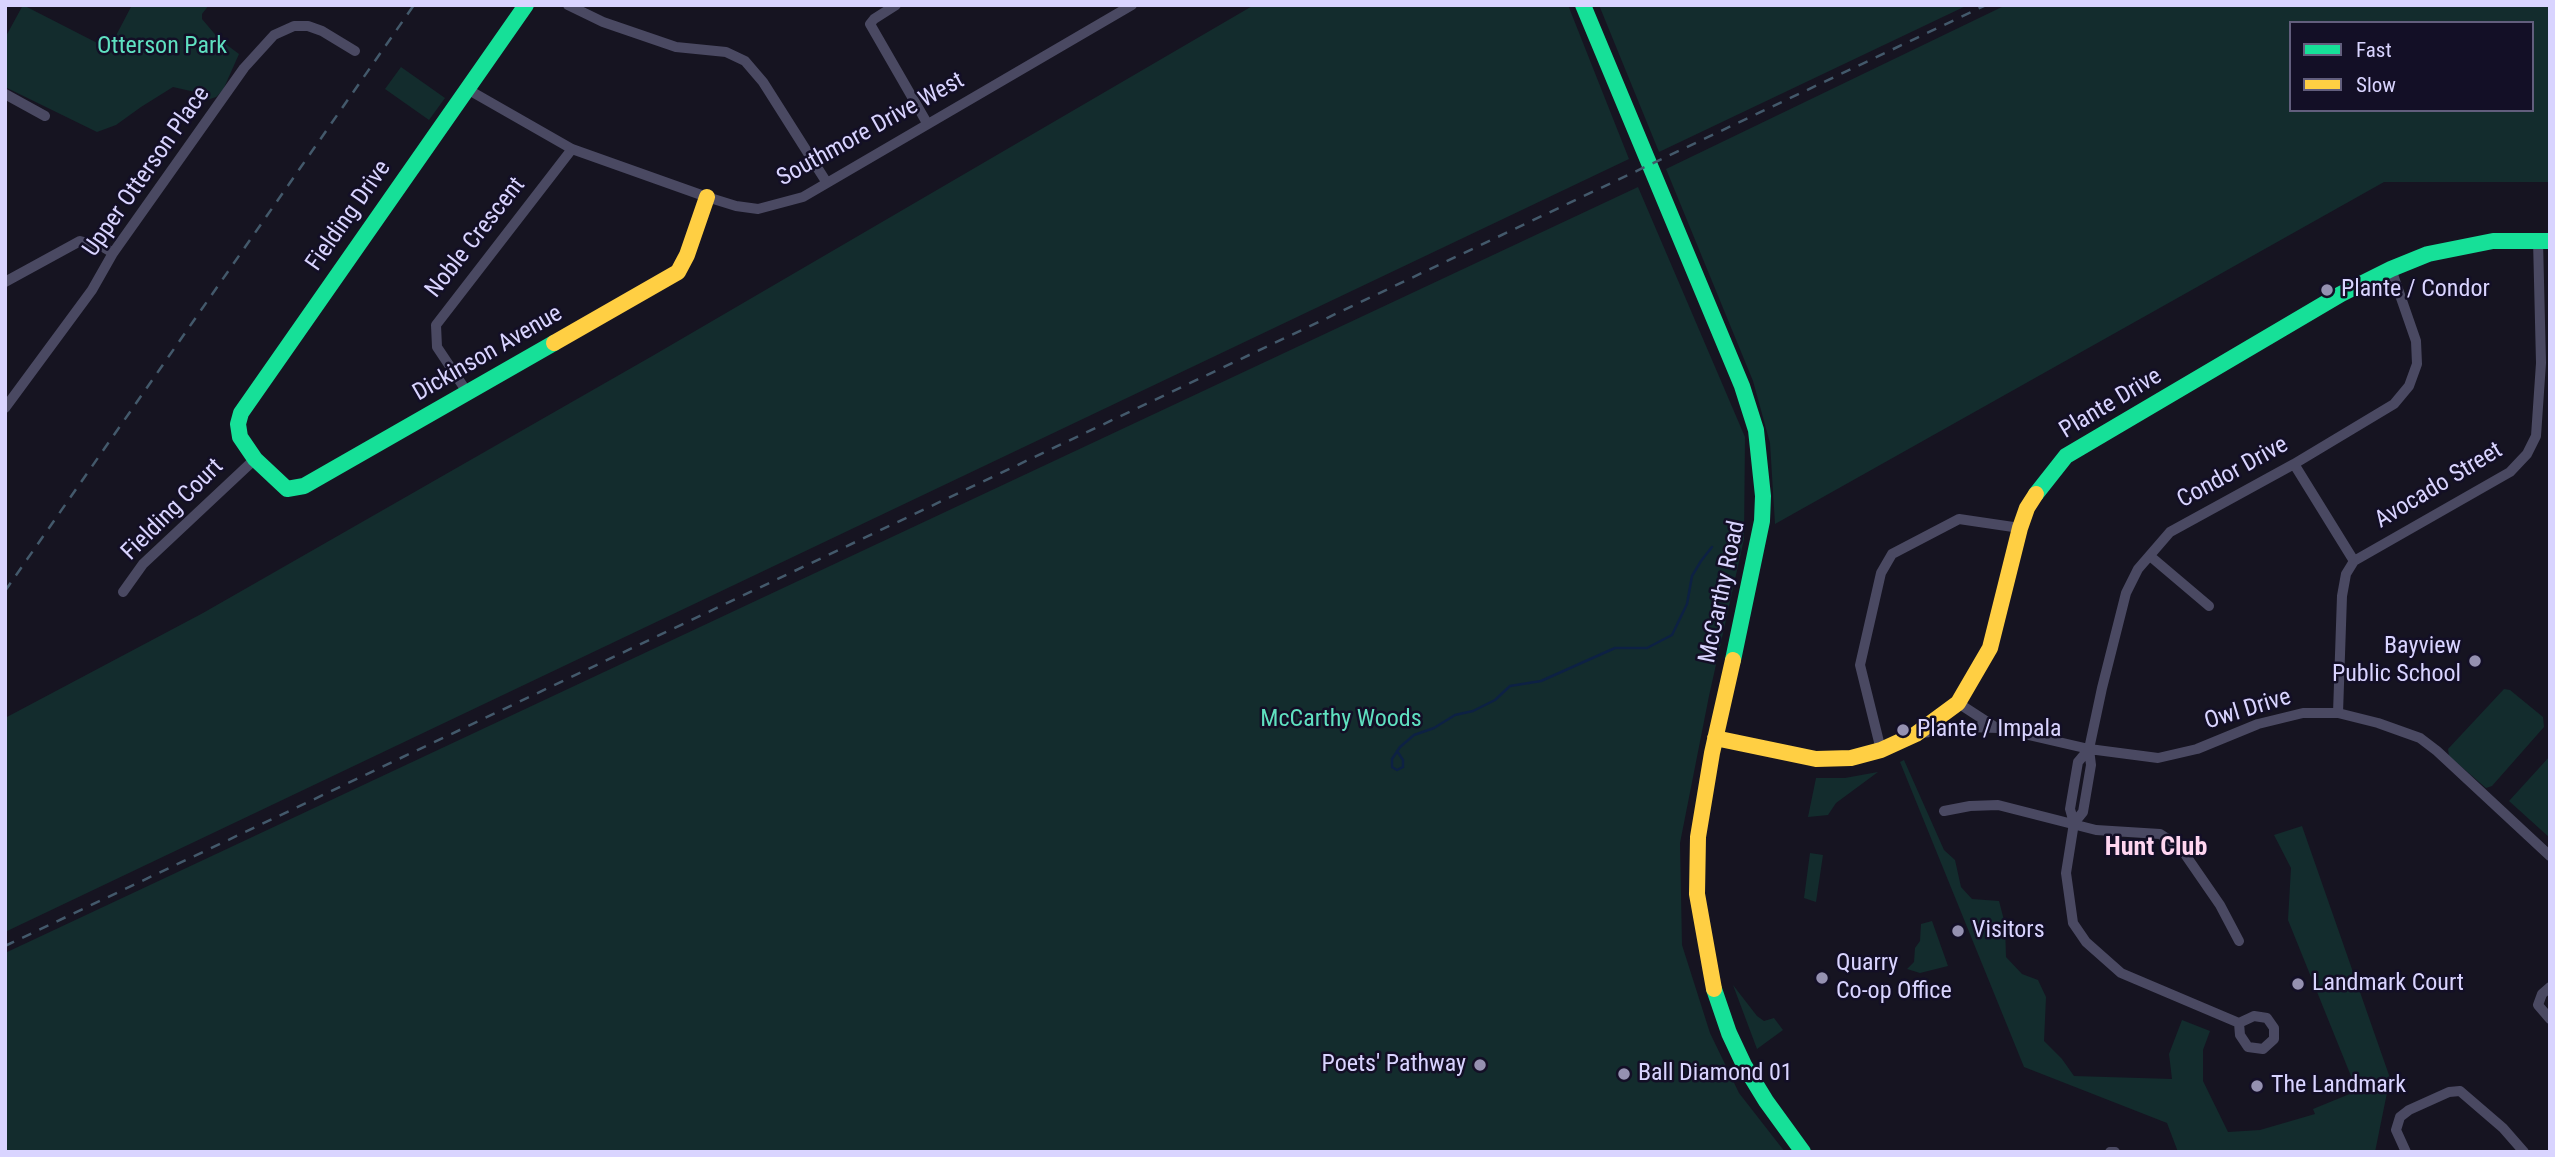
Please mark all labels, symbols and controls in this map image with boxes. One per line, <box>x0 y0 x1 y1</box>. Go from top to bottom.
legend <box>2289 21 2534 112</box>
park label: Otterson Park <box>97 33 227 61</box>
text: Fast <box>2356 38 2392 62</box>
street label: Southmore Drive West <box>772 67 970 193</box>
text: Slow <box>2356 73 2396 97</box>
street label: Upper Otterson Place <box>78 81 216 263</box>
street label: Fielding Drive <box>300 155 398 277</box>
street label: Noble Crescent <box>420 172 532 304</box>
place label: Plante / Condor <box>2341 276 2490 304</box>
marker: Plante / Condor <box>2319 282 2335 298</box>
street label: Dickinson Avenue <box>408 300 568 408</box>
street label: Plante Drive <box>2055 362 2167 446</box>
street label: Condor Drive <box>2173 431 2293 515</box>
street label: Avocado Street <box>2370 437 2508 535</box>
street label: Fielding Court <box>116 453 230 567</box>
street label: McCarthy Road <box>1694 518 1752 666</box>
place label: Bayview Public School <box>2332 633 2461 689</box>
marker: Bayview Public School <box>2467 653 2483 669</box>
street label: Owl Drive <box>2201 683 2295 737</box>
park label: McCarthy Woods <box>1260 706 1422 734</box>
place label: Plante / Impala <box>1917 716 2062 744</box>
marker: Plante / Impala <box>1895 722 1911 738</box>
district label: Hunt Club <box>2105 832 2207 864</box>
place label: Visitors <box>1972 917 2045 945</box>
marker: Visitors <box>1950 923 1966 939</box>
place label: Quarry Co-op Office <box>1836 950 1952 1006</box>
marker: Quarry Co-op Office <box>1814 970 1830 986</box>
place label: Landmark Court <box>2312 970 2464 998</box>
marker: Landmark Court <box>2290 976 2306 992</box>
place label: Poets' Pathway <box>1322 1051 1466 1079</box>
marker: Poets' Pathway <box>1472 1057 1488 1073</box>
place label: Ball Diamond 01 <box>1638 1060 1793 1088</box>
marker: Ball Diamond 01 <box>1616 1066 1632 1082</box>
place label: The Landmark <box>2271 1072 2406 1100</box>
marker: The Landmark <box>2249 1078 2265 1094</box>

